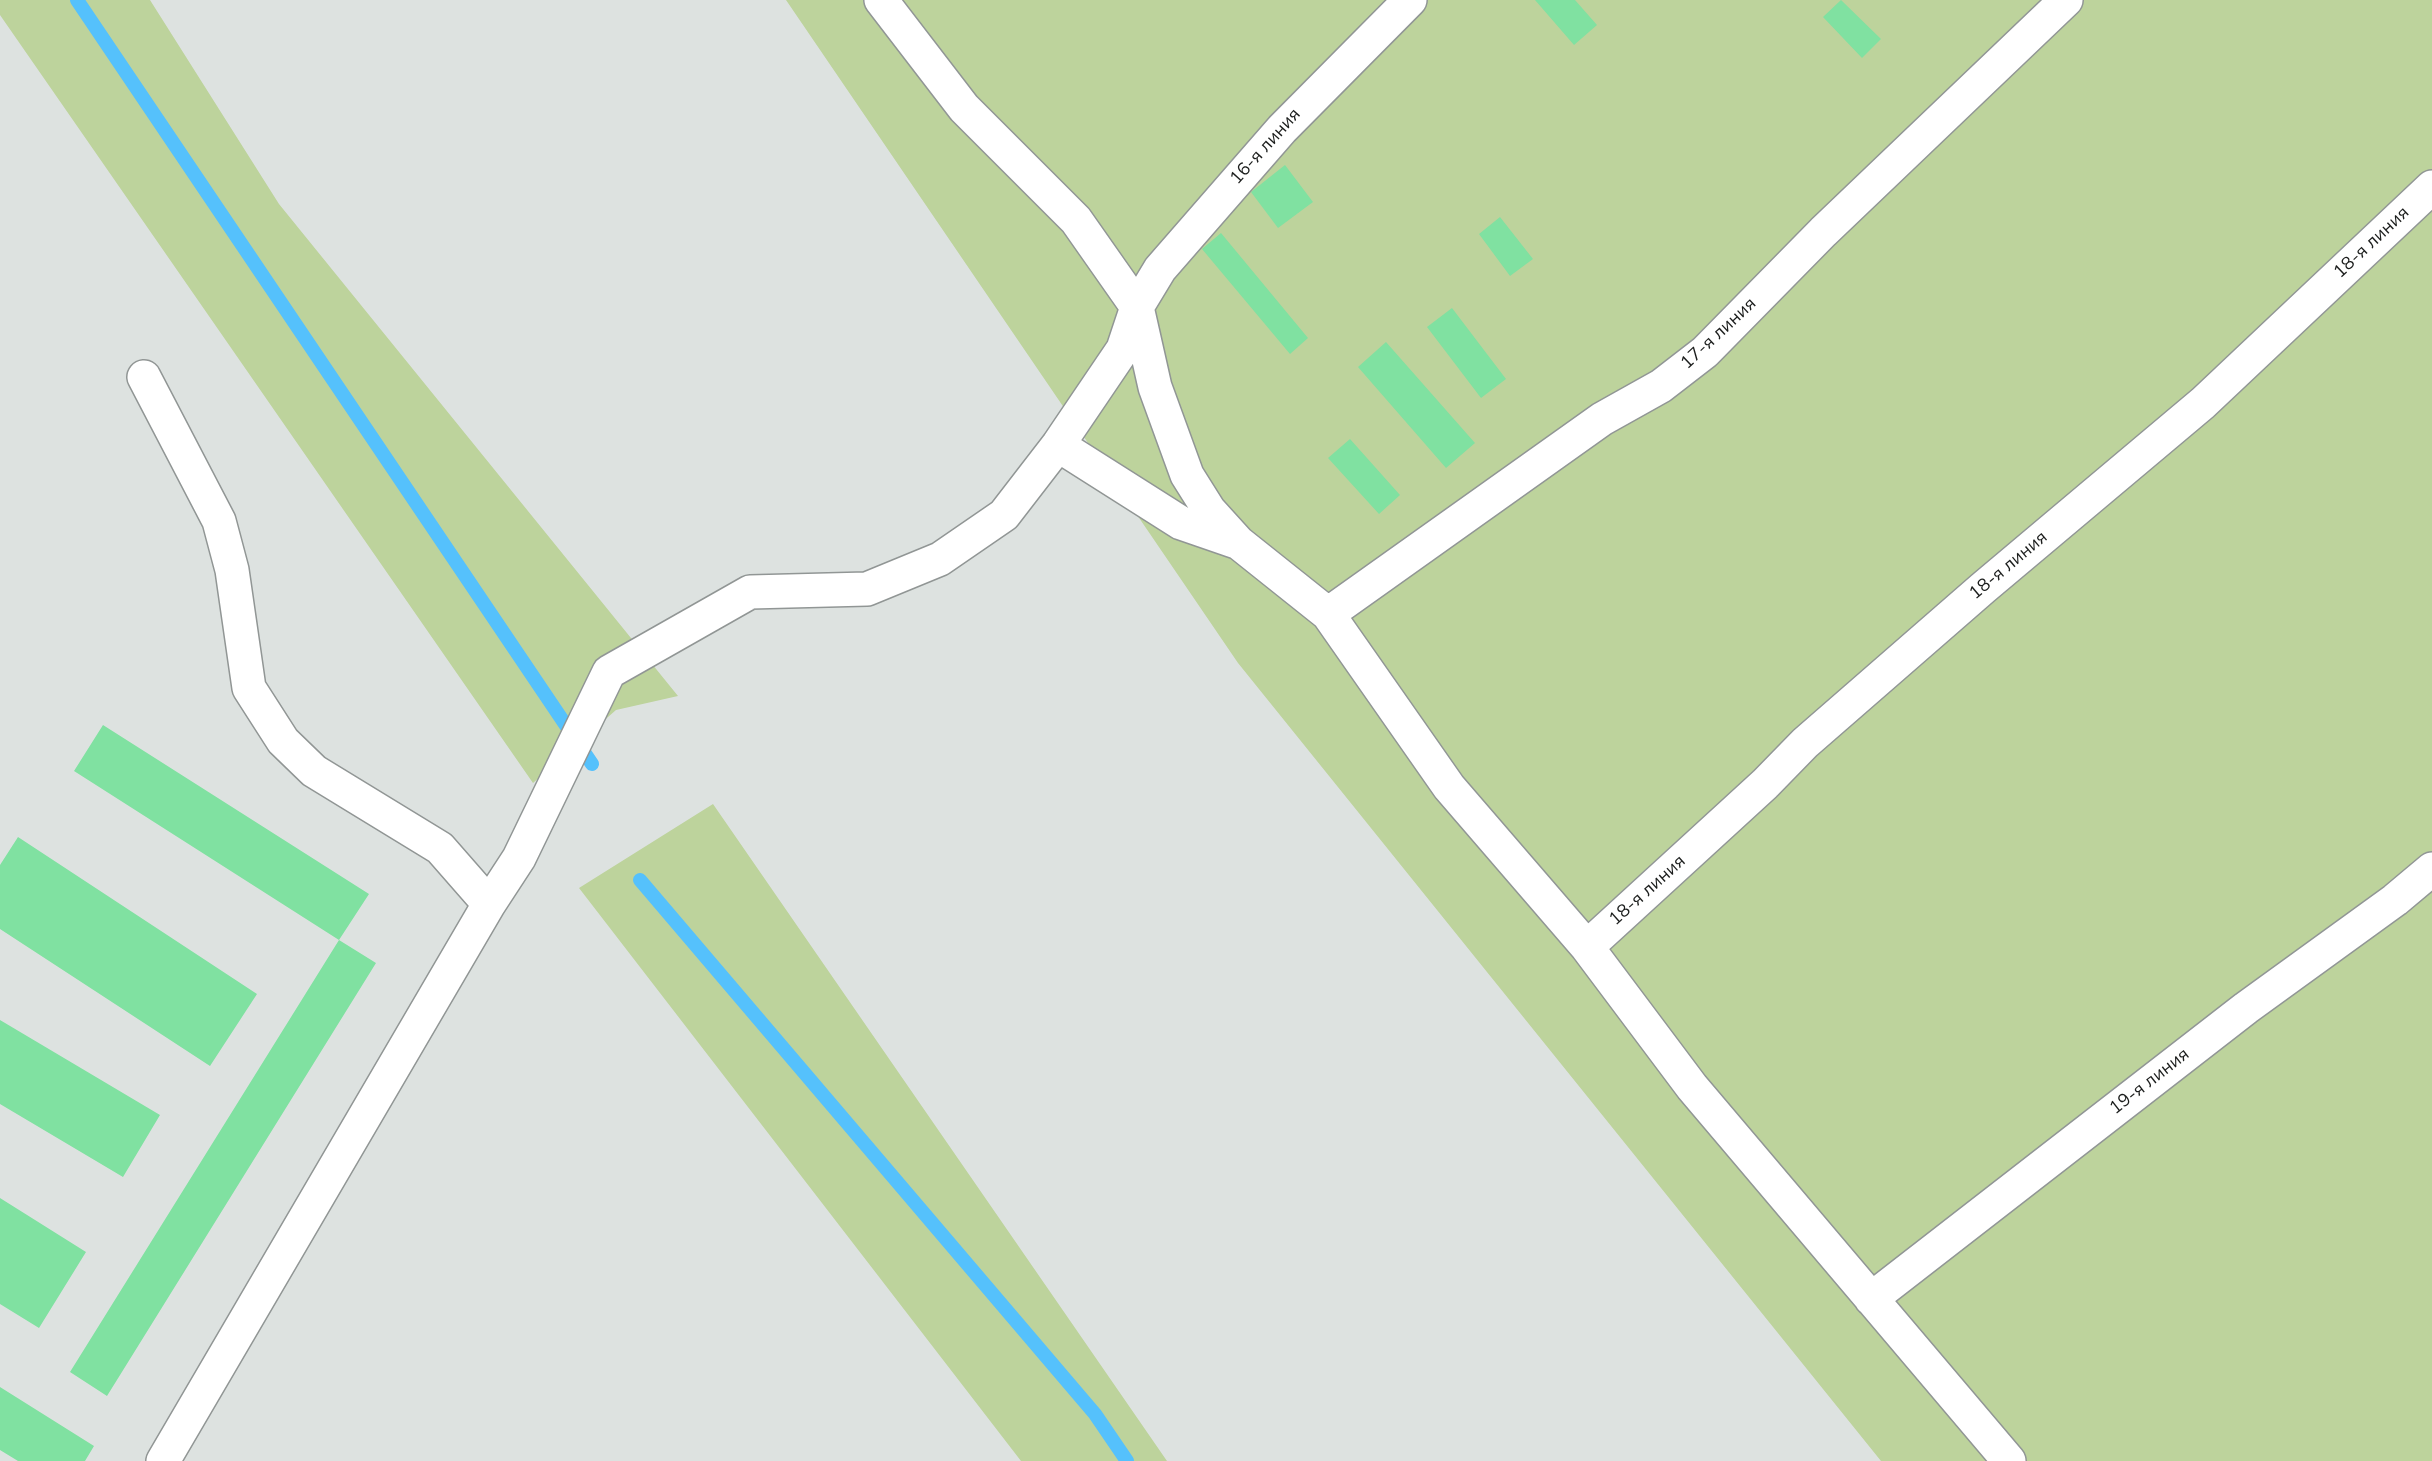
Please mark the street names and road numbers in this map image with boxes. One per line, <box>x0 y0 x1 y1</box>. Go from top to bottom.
street label: 16-я линия <box>1226 104 1306 190</box>
street label: 18-я линия <box>2330 203 2414 283</box>
street label: 17-я линия <box>1677 294 1761 374</box>
street label: 18-я линия <box>1966 527 2052 605</box>
street label: 18-я линия <box>1605 851 1691 931</box>
street label: 19-я линия <box>2106 1044 2194 1120</box>

